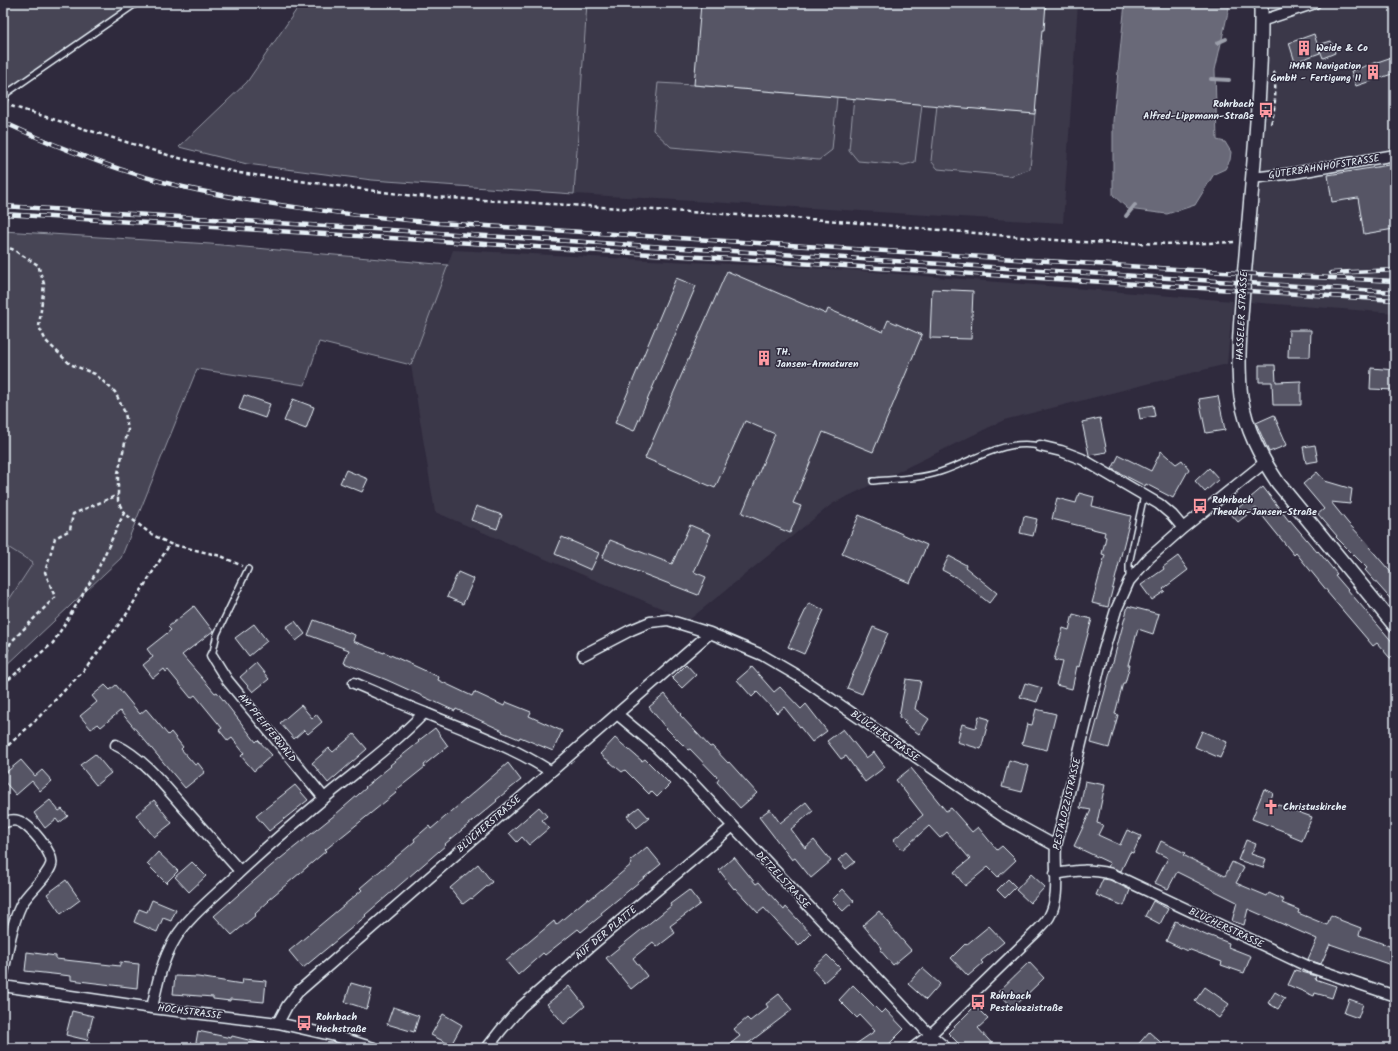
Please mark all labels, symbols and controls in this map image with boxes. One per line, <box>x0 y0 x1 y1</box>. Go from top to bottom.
building icon: Weide & Co <box>1295 39 1313 57</box>
place label: Weide & Co <box>1316 40 1368 56</box>
place label: iMAR Navigation GmbH - Fertigung II <box>1271 58 1361 86</box>
building icon: iMAR Navigation GmbH - Fertigung II <box>1364 63 1382 81</box>
place label: Rohrbach Alfred-Lippmann-Straße <box>1143 96 1254 124</box>
bus stop icon: Rohrbach Alfred-Lippmann-Straße <box>1257 101 1275 119</box>
street label: GÜTERBAHNHOFSTRASSE <box>1267 150 1382 184</box>
street label: HASSELER STRASSE <box>1232 270 1252 361</box>
place label: TH. Jansen-Armaturen <box>776 344 859 372</box>
building icon: TH. Jansen-Armaturen <box>755 349 773 367</box>
place label: Rohrbach Theodor-Jansen-Straße <box>1212 492 1317 520</box>
bus stop icon: Rohrbach Theodor-Jansen-Straße <box>1191 497 1209 515</box>
street label: AM PFEIFFERWALD <box>234 690 300 767</box>
street label: BLÜCHERSTRASSE <box>847 706 924 766</box>
street label: PESTALOZZISTRASSE <box>1049 755 1086 852</box>
street label: BLÜCHERSTRASSE <box>453 791 526 857</box>
church icon: Christuskirche <box>1262 798 1280 816</box>
place label: Christuskirche <box>1283 799 1346 815</box>
street label: DETZELSTRASSE <box>752 847 815 913</box>
street label: AUF DER PLATTE <box>571 901 641 964</box>
street label: BLÜCHERSTRASSE <box>1186 904 1267 953</box>
place label: Rohrbach Pestalozzistraße <box>990 988 1063 1016</box>
bus stop icon: Rohrbach Pestalozzistraße <box>969 993 987 1011</box>
street label: HOCHSTRASSE <box>157 1000 224 1024</box>
place label: Rohrbach Hochstraße <box>316 1009 366 1037</box>
bus stop icon: Rohrbach Hochstraße <box>295 1014 313 1032</box>

